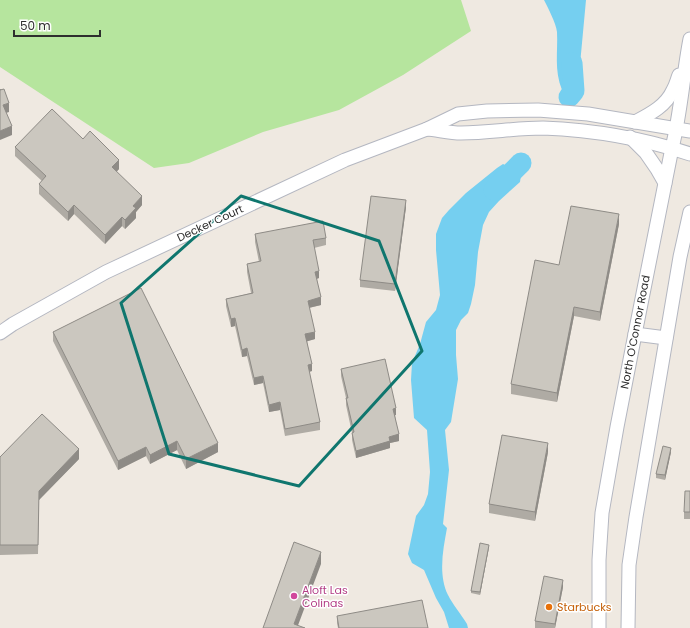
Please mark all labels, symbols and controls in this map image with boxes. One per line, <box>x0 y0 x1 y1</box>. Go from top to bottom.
scale bar <box>14 12 100 38</box>
text: 50 m <box>20 17 51 34</box>
street label: Decker Court <box>174 201 246 245</box>
street label: North O'Connor Road <box>616 274 654 390</box>
place label: Aloft Las Colinas <box>302 582 348 611</box>
marker: Aloft Las Colinas <box>289 591 299 601</box>
place label: Starbucks <box>557 599 612 615</box>
marker: Starbucks <box>544 602 554 612</box>

